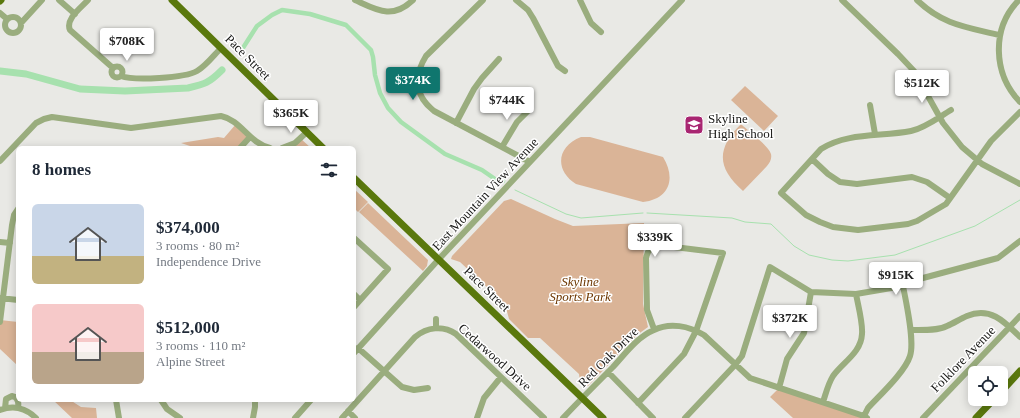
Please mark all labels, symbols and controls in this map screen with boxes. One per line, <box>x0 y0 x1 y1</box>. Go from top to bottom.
pin: $708K <box>99 28 155 62</box>
street label: Pace Street <box>222 31 274 83</box>
text: $708K <box>109 33 145 48</box>
pin: $374K <box>385 67 441 101</box>
pin: $512K <box>894 70 950 104</box>
text: $374K <box>395 72 431 87</box>
text: $512K <box>904 75 940 90</box>
pin: $744K <box>479 87 535 121</box>
text: $744K <box>489 92 525 107</box>
pin: $365K <box>263 100 319 134</box>
text: $365K <box>273 105 309 120</box>
place label: Skyline High School <box>708 111 774 141</box>
school or university icon: Skyline High School <box>683 114 705 136</box>
street label: East Mountain View Avenue <box>429 134 541 253</box>
icon: filters <box>318 159 340 181</box>
text: 8 homes <box>32 160 91 179</box>
text: $374,000 <box>156 218 220 237</box>
icon: home <box>64 220 112 268</box>
pin: $339K <box>627 224 683 258</box>
text: $339K <box>637 229 673 244</box>
text: 3 rooms · 80 m² <box>156 238 239 253</box>
text: Independence Drive <box>156 254 261 269</box>
pin: $915K <box>868 262 924 296</box>
street label: Pace Street <box>461 263 513 315</box>
text: $915K <box>878 267 914 282</box>
park label: Skyline Sports Park <box>549 274 611 304</box>
pin: $372K <box>762 305 818 339</box>
text: $372K <box>772 310 808 325</box>
text: $512,000 <box>156 318 220 337</box>
icon: home <box>64 320 112 368</box>
street label: Cedarwood Drive <box>456 320 535 394</box>
street label: Folklore Avenue <box>928 323 998 395</box>
street label: Red Oak Drive <box>575 324 641 390</box>
text: 3 rooms · 110 m² <box>156 338 245 353</box>
text: Alpine Street <box>156 354 225 369</box>
map controls <box>968 366 1008 406</box>
button: locate <box>968 366 1008 406</box>

